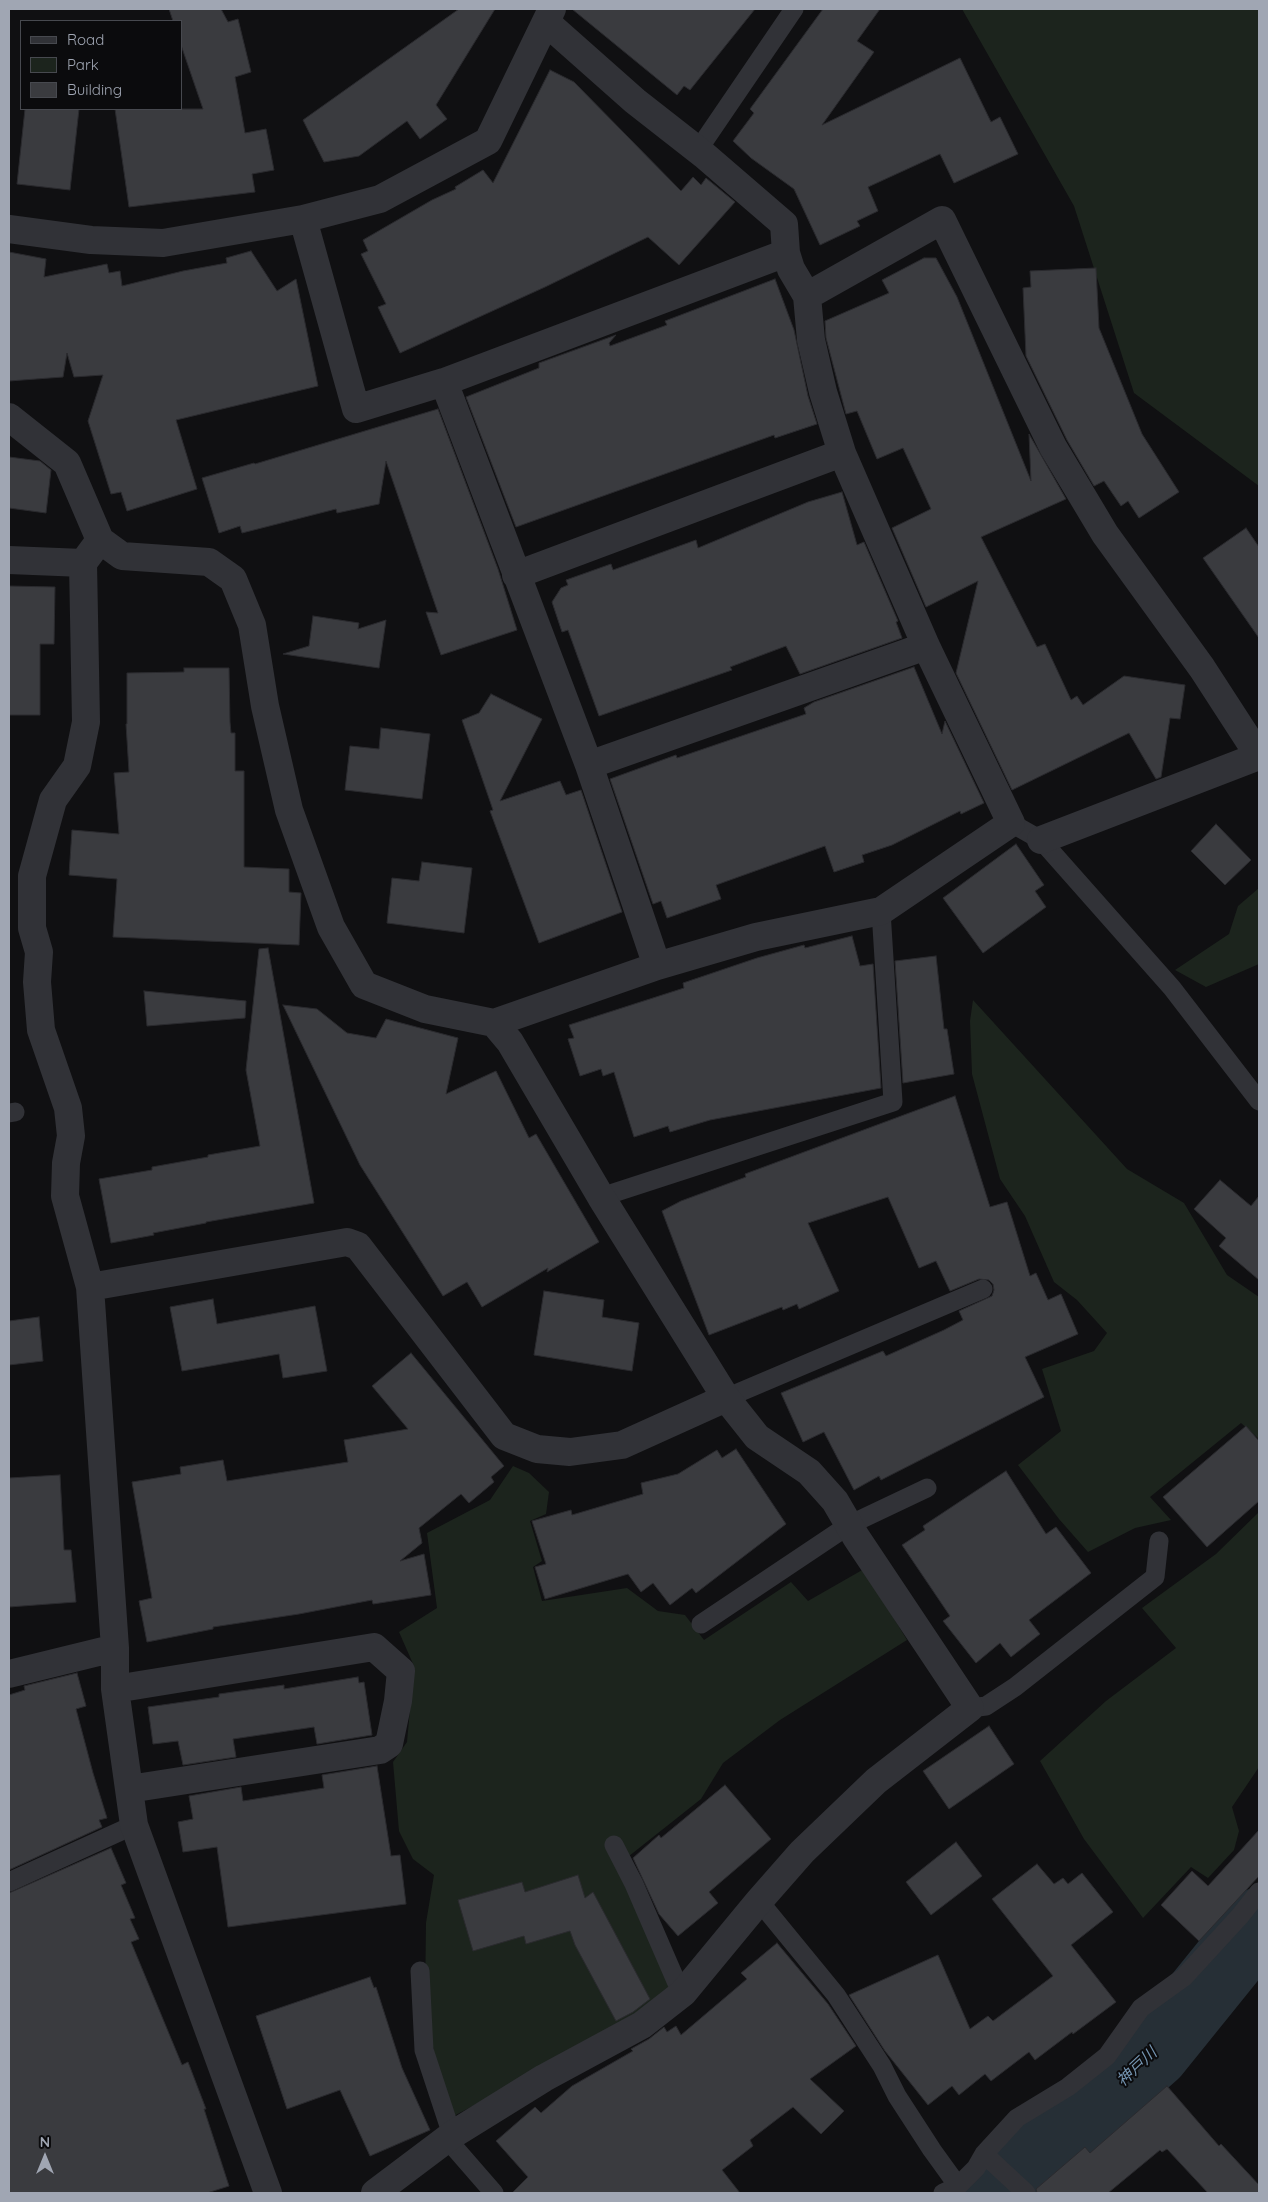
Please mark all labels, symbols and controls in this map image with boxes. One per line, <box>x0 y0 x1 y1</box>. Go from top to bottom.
legend <box>20 20 182 110</box>
text: Road <box>67 30 104 49</box>
text: Park <box>67 55 99 74</box>
text: Building <box>67 80 122 99</box>
water label: 神戸川 <box>1113 2044 1161 2090</box>
north arrow <box>20 2132 70 2182</box>
text: N <box>40 2133 50 2151</box>

